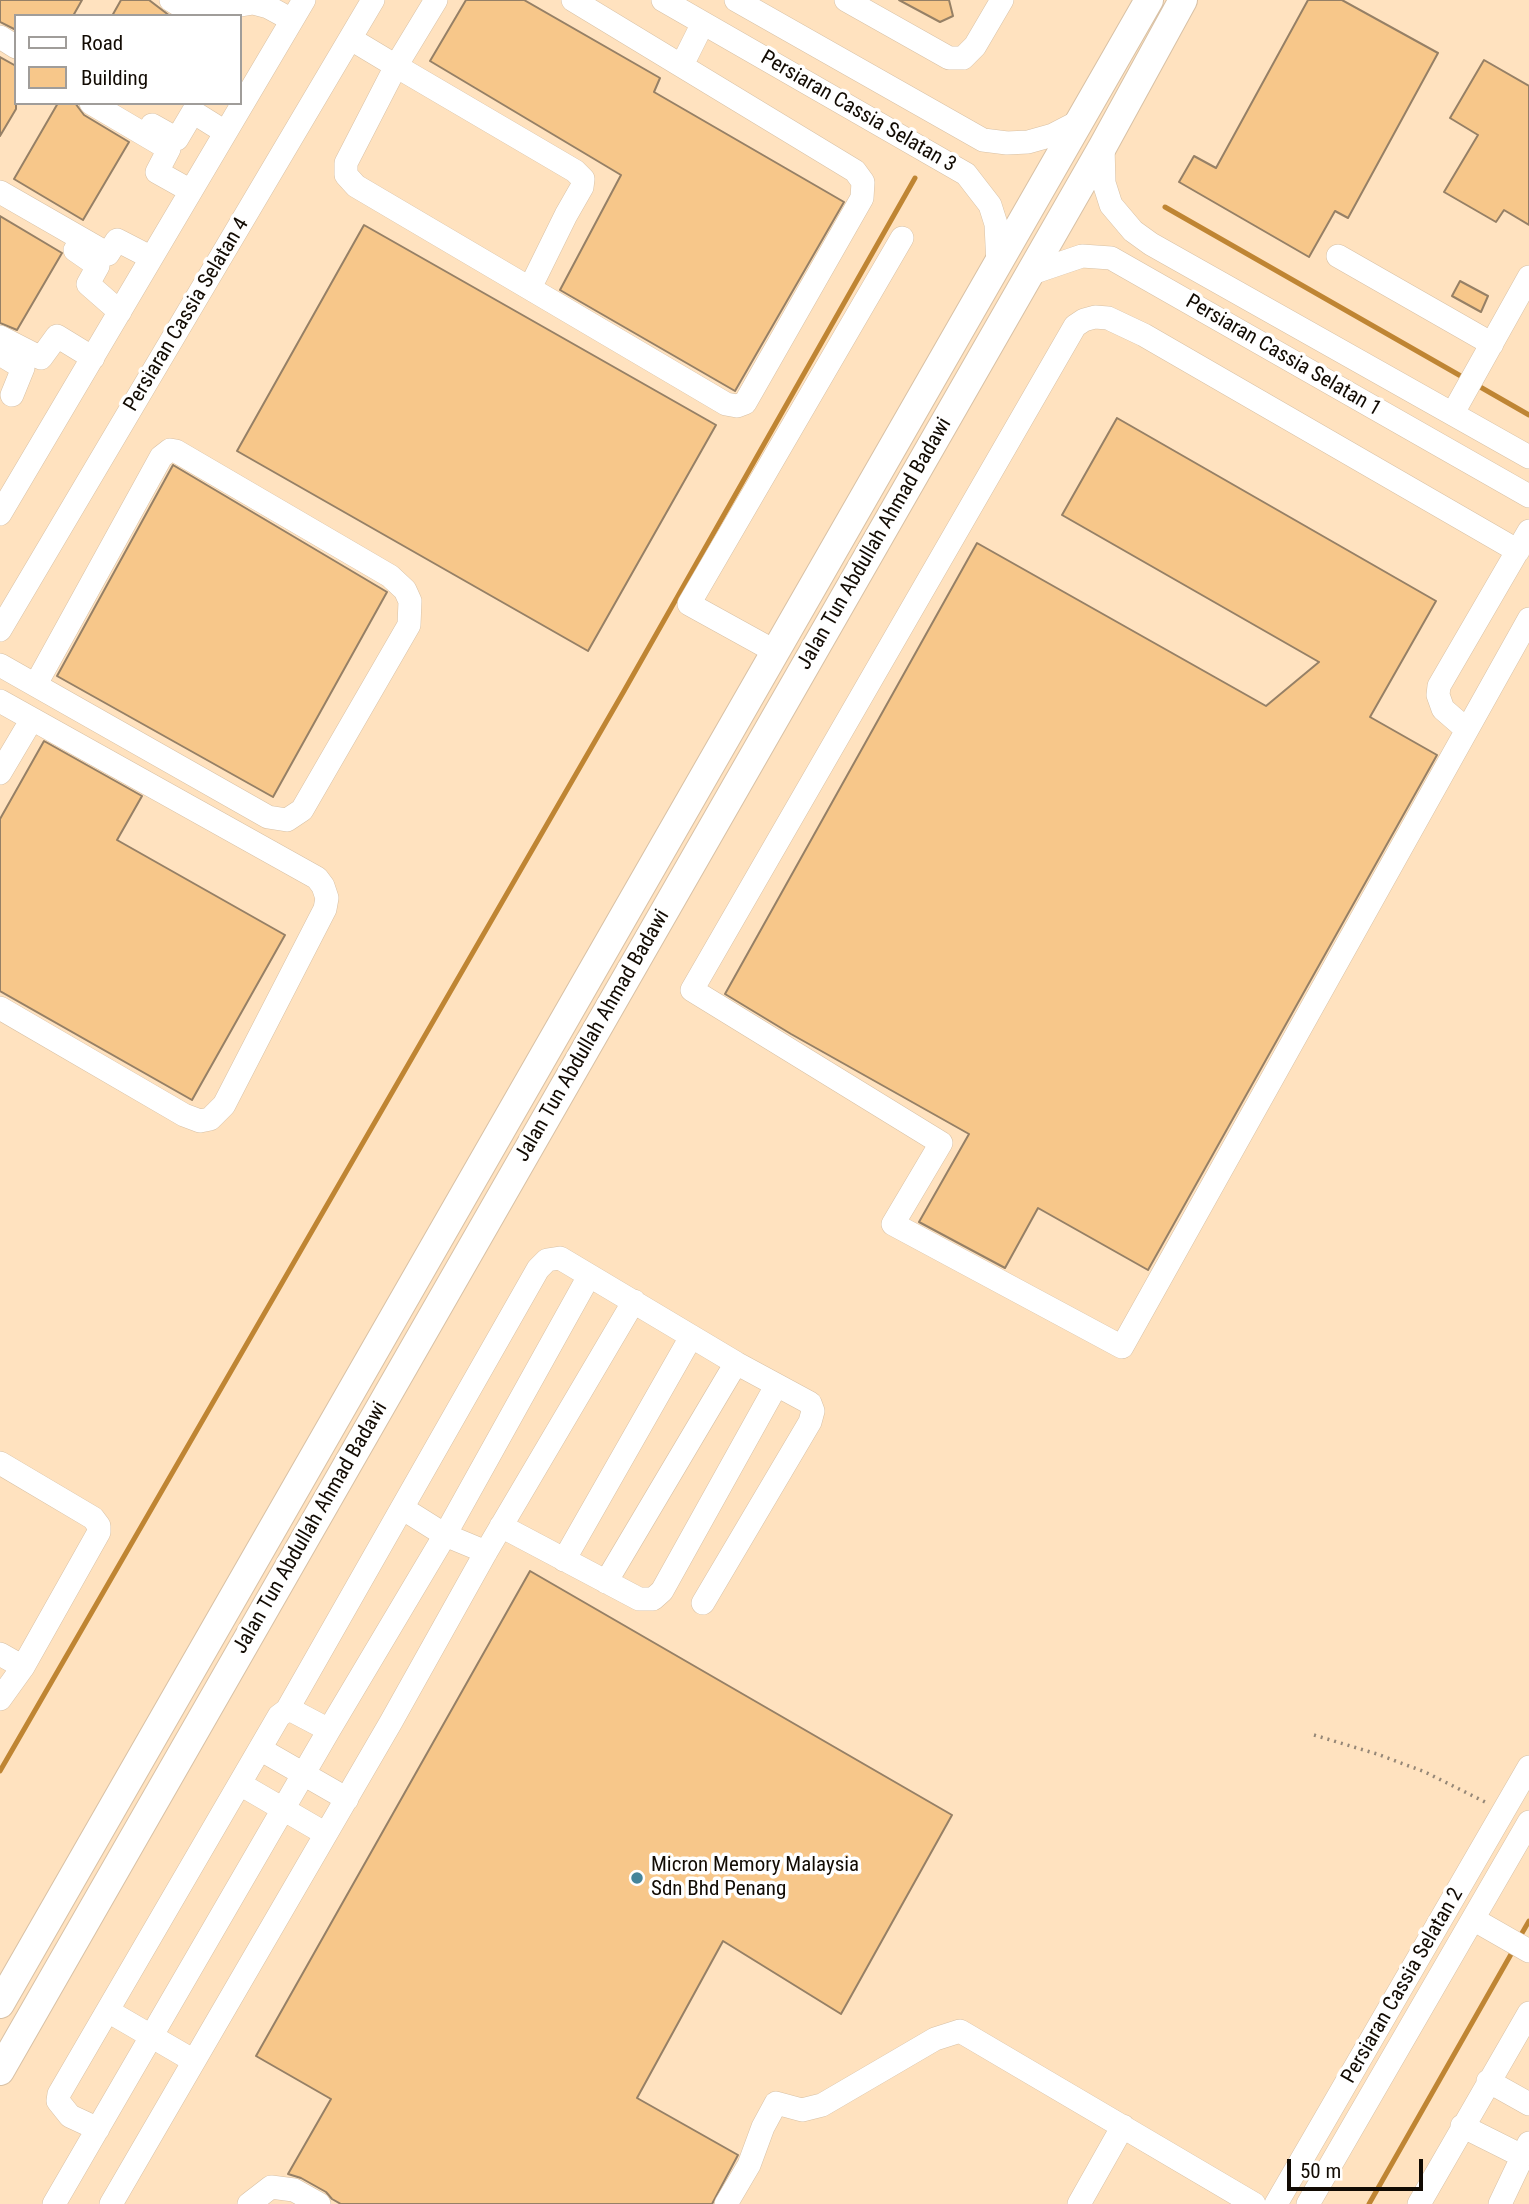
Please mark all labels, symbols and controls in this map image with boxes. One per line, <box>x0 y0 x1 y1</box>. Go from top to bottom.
legend <box>14 14 242 105</box>
text: Road <box>81 31 123 55</box>
street label: Persiaran Cassia Selatan 3 <box>756 46 960 178</box>
text: Building <box>81 66 148 90</box>
street label: Persiaran Cassia Selatan 4 <box>119 214 255 416</box>
street label: Persiaran Cassia Selatan 1 <box>1181 290 1385 422</box>
street label: Jalan Tun Abdullah Ahmad Badawi <box>792 414 958 674</box>
street label: Jalan Tun Abdullah Ahmad Badawi <box>510 906 676 1166</box>
street label: Jalan Tun Abdullah Ahmad Badawi <box>228 1398 394 1658</box>
place label: Micron Memory Malaysia Sdn Bhd Penang <box>651 1853 859 1903</box>
marker: Micron Memory Malaysia Sdn Bhd Penang <box>629 1870 645 1886</box>
street label: Persiaran Cassia Selatan 2 <box>1337 1884 1469 2088</box>
scale bar <box>1291 2144 1428 2188</box>
text: 50 m <box>1300 2159 1341 2183</box>

